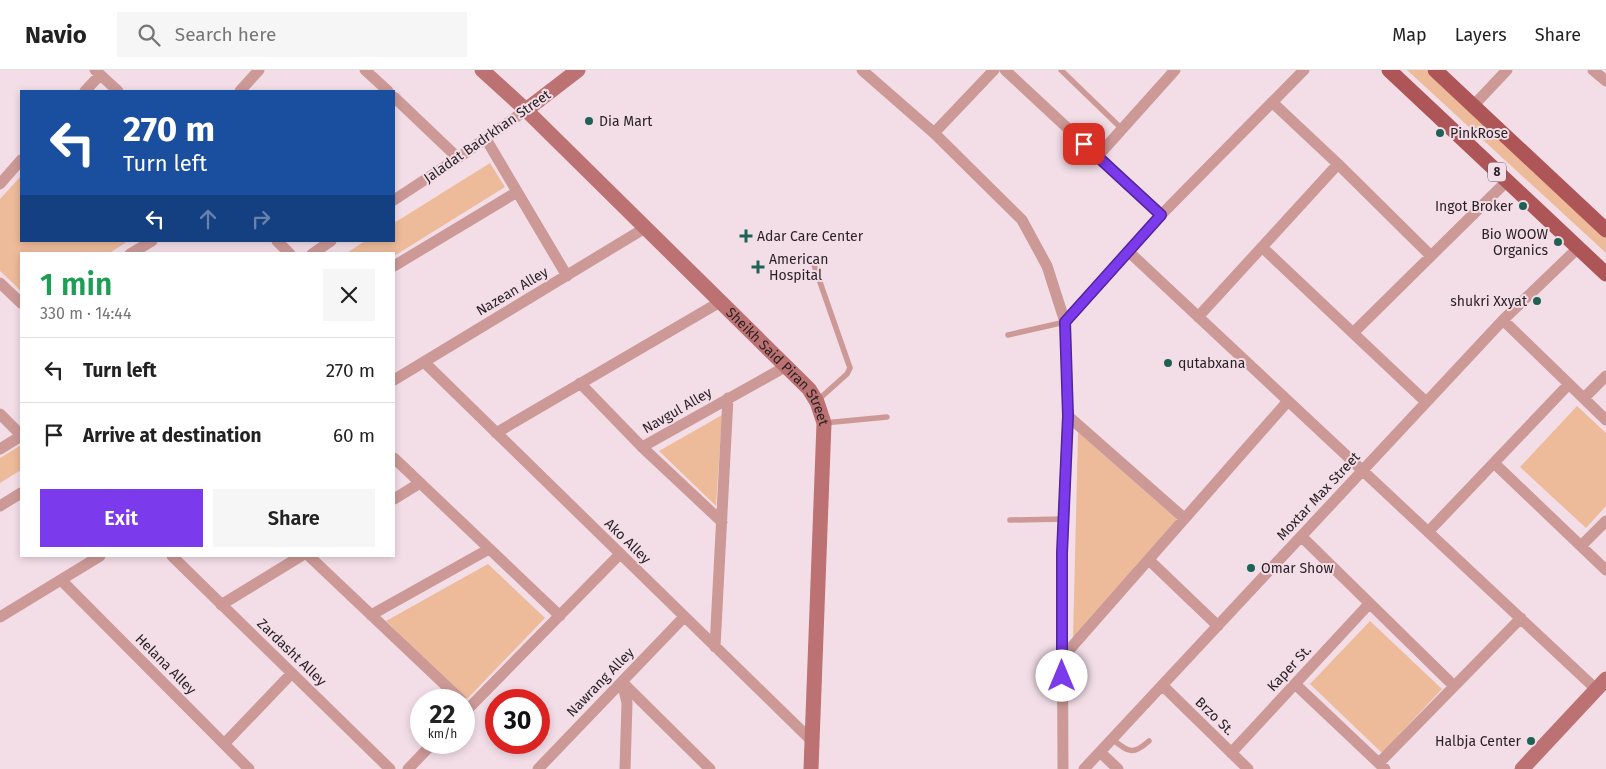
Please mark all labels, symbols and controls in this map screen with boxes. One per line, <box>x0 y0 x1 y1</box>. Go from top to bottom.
search box <box>117 12 467 57</box>
text: Navio <box>25 21 87 49</box>
icon: search <box>135 21 163 49</box>
text: Search here <box>175 23 276 46</box>
text: Map <box>1392 24 1427 46</box>
text: Layers <box>1455 24 1507 46</box>
text: Share <box>1535 24 1581 46</box>
street label: Jaladat Badrkhan Street <box>421 86 555 187</box>
text: 270 m <box>123 108 215 150</box>
icon: left <box>40 110 105 175</box>
place label: Dia Mart <box>599 113 653 130</box>
marker: Dia Mart <box>583 115 595 127</box>
pin <box>1063 123 1105 165</box>
place label: PinkRose <box>1450 125 1508 142</box>
marker: PinkRose <box>1434 127 1446 139</box>
icon: arrive <box>1070 130 1098 158</box>
text: Turn left <box>123 150 207 177</box>
road number: 8 <box>1488 162 1506 181</box>
place label: Ingot Broker <box>1435 198 1514 215</box>
marker: Ingot Broker <box>1517 200 1529 212</box>
icon: left <box>141 205 169 233</box>
icon: ahead <box>194 205 222 233</box>
icon: right <box>247 205 275 233</box>
place label: Bio WOOW Organics <box>1481 226 1548 259</box>
place label: Adar Care Center <box>757 228 864 245</box>
marker: Adar Care Center <box>739 229 753 243</box>
marker: Bio WOOW Organics <box>1552 236 1564 248</box>
place label: American Hospital <box>769 251 828 284</box>
marker: American Hospital <box>751 260 765 274</box>
street label: Nazean Alley <box>473 263 551 320</box>
text: 1 min <box>40 267 112 303</box>
button: close <box>323 269 375 321</box>
place label: shukri Xxyat <box>1450 293 1528 310</box>
marker: shukri Xxyat <box>1531 295 1543 307</box>
text: 330 m · 14:44 <box>40 304 131 323</box>
street label: Sheikh Said Piran Street <box>722 304 833 429</box>
place label: qutabxana <box>1178 355 1245 372</box>
icon: left <box>40 356 68 384</box>
marker: qutabxana <box>1162 357 1174 369</box>
text: Turn left <box>83 359 157 382</box>
text: 270 m <box>326 359 375 382</box>
street label: Navgul Alley <box>639 384 715 437</box>
icon: arrive <box>40 421 68 449</box>
text: Arrive at destination <box>83 424 262 447</box>
text: 60 m <box>333 424 375 447</box>
street label: Moxtar Max Street <box>1273 448 1364 544</box>
button: Exit <box>40 489 203 547</box>
button: Share <box>213 489 375 547</box>
street label: Ako Alley <box>601 515 654 568</box>
place label: Omar Show <box>1261 560 1333 577</box>
marker: Omar Show <box>1245 562 1257 574</box>
street label: Zardasht Alley <box>253 615 330 690</box>
street label: Helana Alley <box>132 630 200 698</box>
street label: Kaper St. <box>1264 642 1315 695</box>
street label: Nawrang Alley <box>563 644 638 720</box>
position arrow <box>1035 649 1087 701</box>
speed limit sign: 30 <box>485 689 550 754</box>
street label: Brzo St. <box>1192 694 1238 739</box>
text: 22 <box>430 700 455 730</box>
text: km/h <box>428 727 457 741</box>
place label: Halbja Center <box>1435 733 1522 750</box>
marker: Halbja Center <box>1525 735 1537 747</box>

